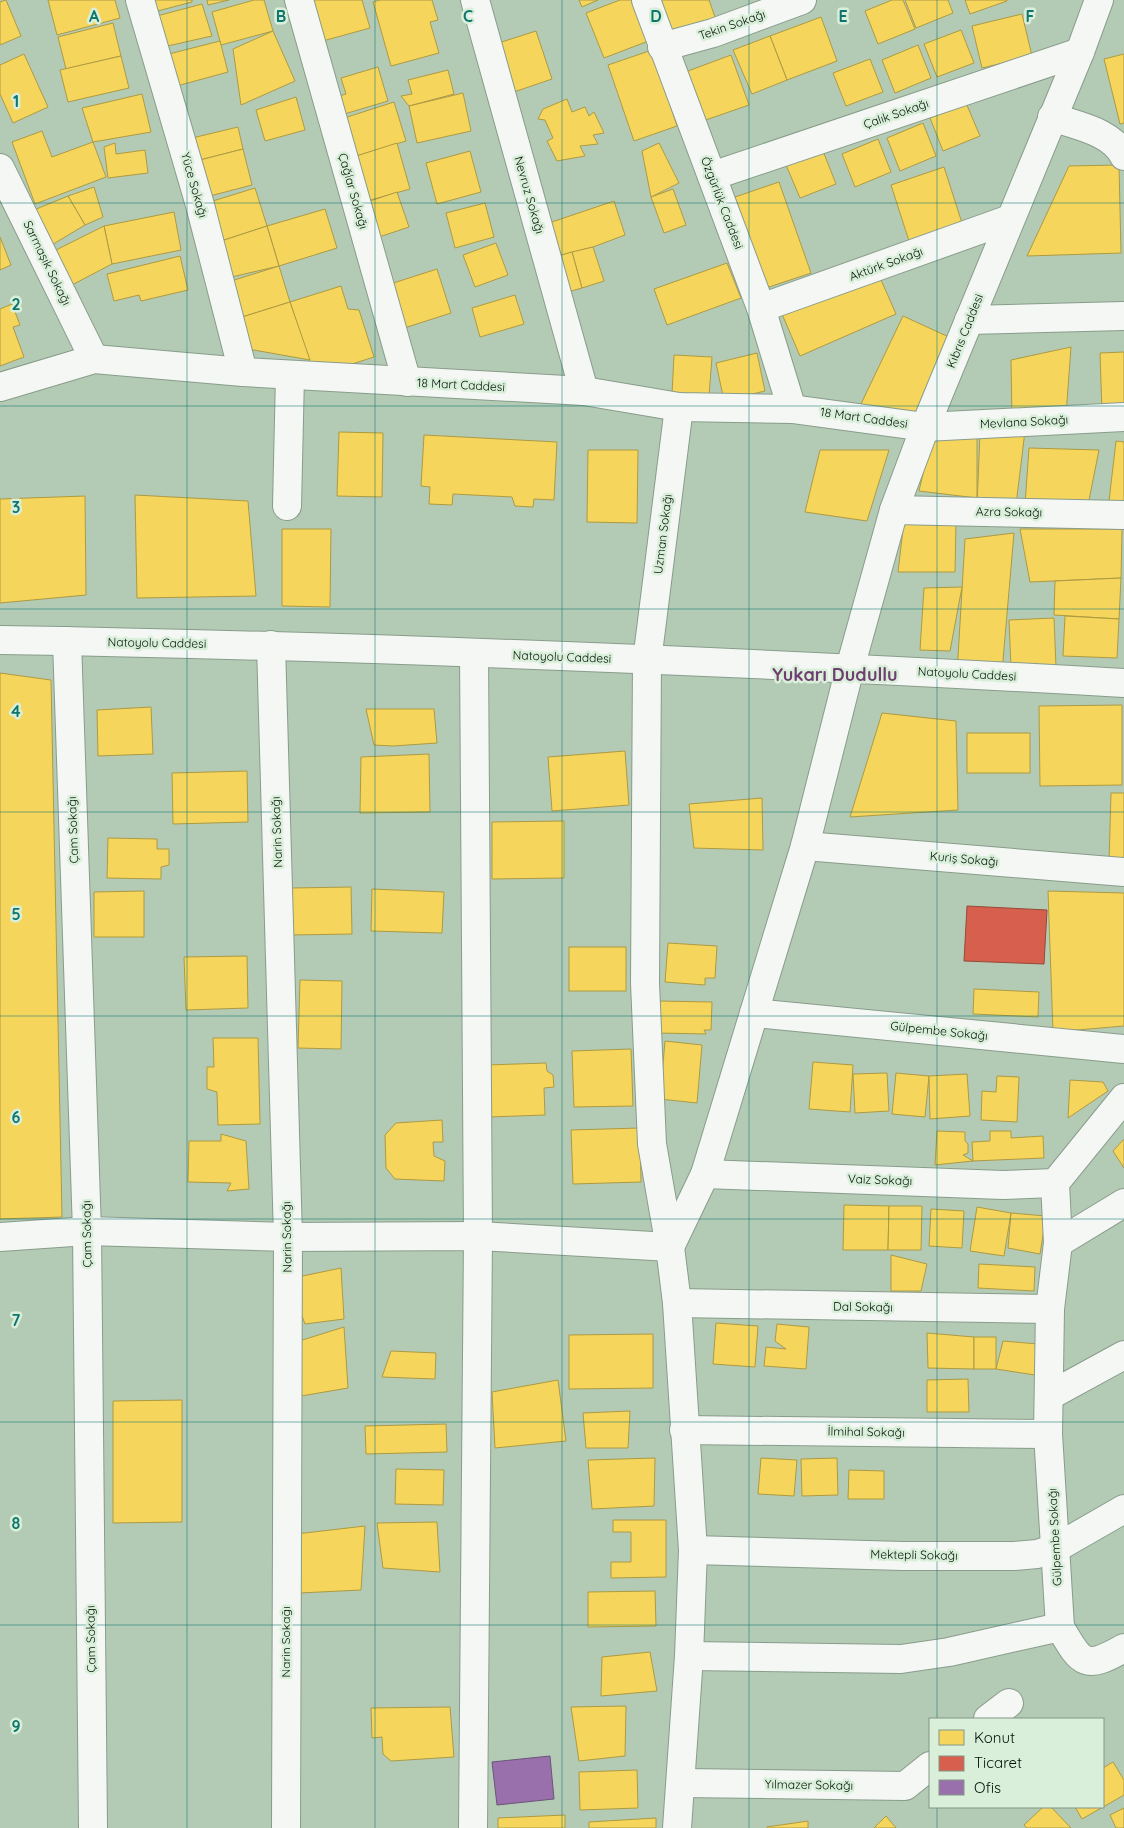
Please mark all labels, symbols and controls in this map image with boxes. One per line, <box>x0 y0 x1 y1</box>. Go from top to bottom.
text: A <box>89 6 100 26</box>
text: B <box>276 6 286 26</box>
text: C <box>463 6 473 26</box>
text: D <box>650 6 662 26</box>
street label: Tekin Sokağı <box>697 6 767 43</box>
text: E <box>838 6 848 26</box>
text: F <box>1026 6 1035 26</box>
text: 1 <box>13 91 19 111</box>
street label: Çalık Sokağı <box>861 95 930 132</box>
street label: Yüce Sokağı <box>178 150 211 219</box>
street label: Çağlar Sokağı <box>335 151 371 231</box>
street label: Nevruz Sokağı <box>511 154 548 235</box>
street label: Özgürlük Caddesi <box>698 155 747 251</box>
street label: Sarmaşık Sokağı <box>20 218 74 308</box>
street label: Aktürk Sokağı <box>847 243 925 284</box>
street label: Kıbrıs Caddesi <box>943 292 986 370</box>
text: 2 <box>11 294 21 314</box>
street label: 18 Mart Caddesi <box>417 375 505 394</box>
street label: 18 Mart Caddesi <box>819 404 909 431</box>
street label: Mevlana Sokağı <box>980 412 1068 431</box>
street label: Uzman Sokağı <box>650 493 675 575</box>
text: 3 <box>12 497 20 517</box>
street label: Azra Sokağı <box>976 503 1042 520</box>
street label: Natoyolu Caddesi <box>108 634 206 651</box>
street label: Natoyolu Caddesi <box>512 647 612 666</box>
district label: Yukarı Dudullu <box>772 663 898 686</box>
street label: Natoyolu Caddesi <box>917 663 1017 684</box>
text: 4 <box>11 701 21 721</box>
street label: Çam Sokağı <box>64 796 81 864</box>
street label: Narin Sokağı <box>268 796 285 868</box>
street label: Kuriş Sokağı <box>929 848 999 869</box>
text: 5 <box>11 904 21 924</box>
street label: Gülpembe Sokağı <box>890 1018 989 1043</box>
text: 6 <box>12 1107 21 1127</box>
street label: Vaiz Sokağı <box>848 1171 912 1188</box>
street label: Çam Sokağı <box>78 1200 95 1268</box>
street label: Narin Sokağı <box>278 1201 295 1273</box>
street label: Dal Sokağı <box>833 1298 893 1315</box>
text: 7 <box>12 1310 21 1330</box>
street label: İlmihal Sokağı <box>827 1423 905 1440</box>
street label: Gülpembe Sokağı <box>1044 1488 1065 1586</box>
text: 8 <box>12 1513 21 1533</box>
street label: Mektepli Sokağı <box>870 1546 958 1563</box>
street label: Çam Sokağı <box>82 1605 99 1673</box>
street label: Narin Sokağı <box>278 1606 293 1678</box>
text: 9 <box>11 1716 21 1736</box>
legend <box>929 1718 1104 1808</box>
text: Konut <box>974 1728 1015 1747</box>
text: Ticaret <box>974 1753 1022 1772</box>
street label: Yılmazer Sokağı <box>765 1776 853 1793</box>
text: Ofis <box>974 1778 1001 1797</box>

